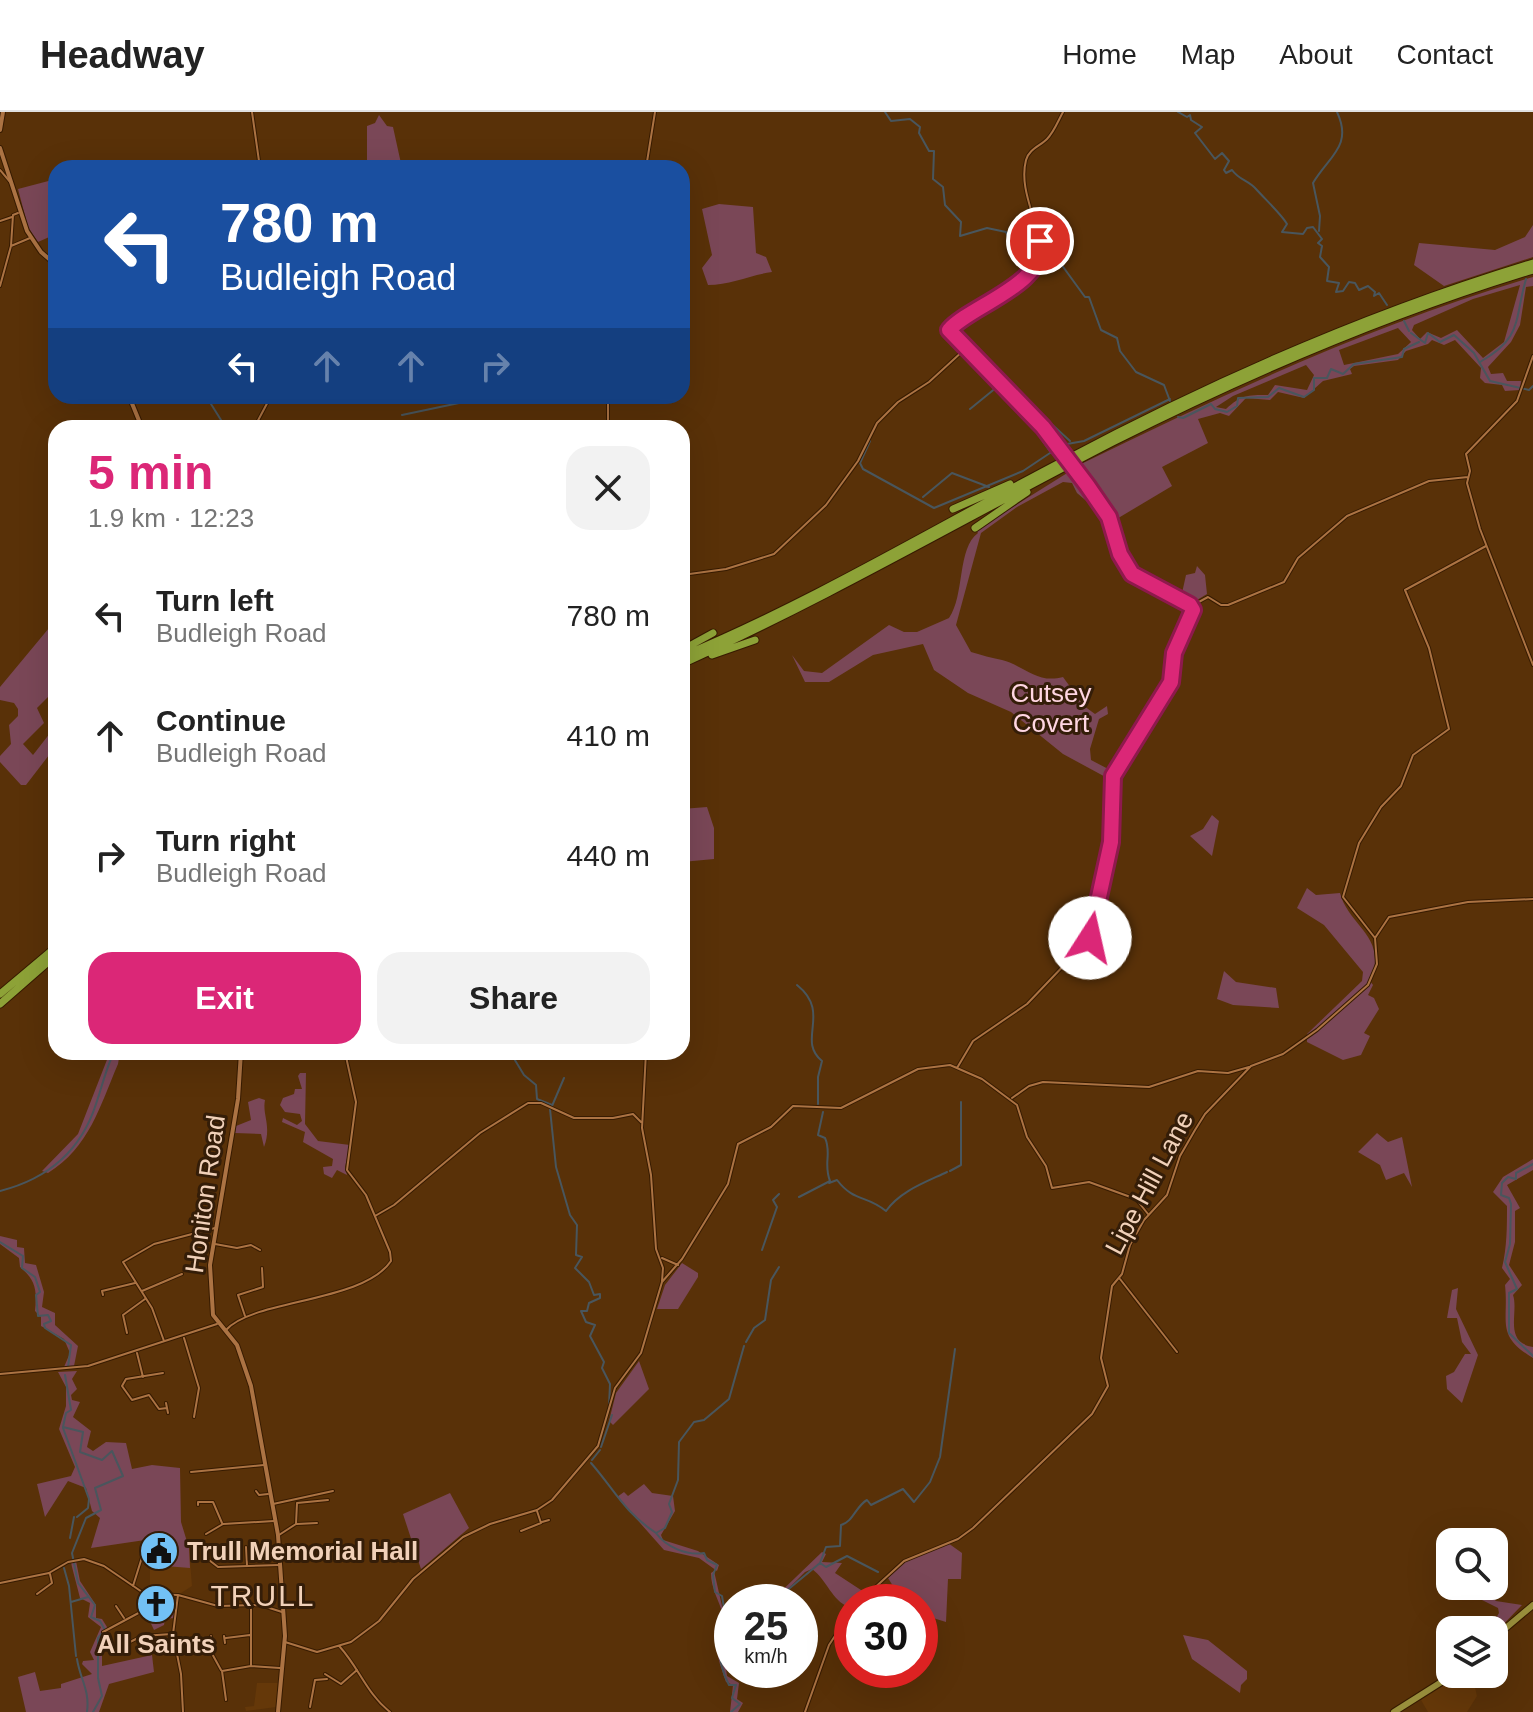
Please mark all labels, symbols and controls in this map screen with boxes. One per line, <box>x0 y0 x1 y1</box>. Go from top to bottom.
text: Headway <box>40 34 205 76</box>
text: Home <box>1062 39 1137 70</box>
text: Map <box>1181 39 1235 70</box>
text: About <box>1279 39 1353 70</box>
text: Contact <box>1397 39 1493 70</box>
text: 780 m <box>220 191 379 254</box>
icon: left <box>88 192 192 296</box>
pin <box>1006 207 1074 275</box>
icon: arrive <box>1018 219 1062 263</box>
text: Budleigh Road <box>220 257 456 298</box>
icon: left <box>221 344 265 388</box>
icon: ahead <box>305 344 349 388</box>
icon: ahead <box>389 344 433 388</box>
icon: right <box>473 344 517 388</box>
text: 5 min <box>88 446 213 499</box>
button: close <box>566 446 650 530</box>
text: 1.9 km · 12:23 <box>88 503 254 533</box>
text: Turn left <box>156 584 274 617</box>
icon: left <box>88 594 132 638</box>
text: 780 m <box>567 599 650 632</box>
text: Budleigh Road <box>156 618 327 648</box>
park label: Cutsey Covert <box>1011 678 1091 738</box>
text: Continue <box>156 704 286 737</box>
icon: ahead <box>88 714 132 758</box>
text: 410 m <box>567 719 650 752</box>
text: Budleigh Road <box>156 738 327 768</box>
text: Turn right <box>156 824 295 857</box>
icon: right <box>88 834 132 878</box>
text: 440 m <box>567 839 650 872</box>
text: Budleigh Road <box>156 858 327 888</box>
position arrow <box>1048 896 1132 980</box>
button: Exit <box>88 952 361 1044</box>
button: Share <box>377 952 650 1044</box>
street label: Lipe Hill Lane <box>1099 1106 1199 1260</box>
street label: Honiton Road <box>179 1113 231 1275</box>
map controls <box>1436 1528 1508 1688</box>
button: search <box>1436 1528 1508 1600</box>
public building icon: Trull Memorial Hall <box>138 1530 180 1572</box>
place label: Trull Memorial Hall <box>187 1536 418 1566</box>
district label: TRULL <box>210 1579 316 1612</box>
church icon: All Saints <box>135 1583 177 1625</box>
speed limit sign: 30 <box>834 1584 938 1688</box>
text: 25 <box>744 1604 788 1648</box>
button: layers <box>1436 1616 1508 1688</box>
place label: All Saints <box>97 1629 215 1659</box>
text: km/h <box>744 1645 788 1667</box>

